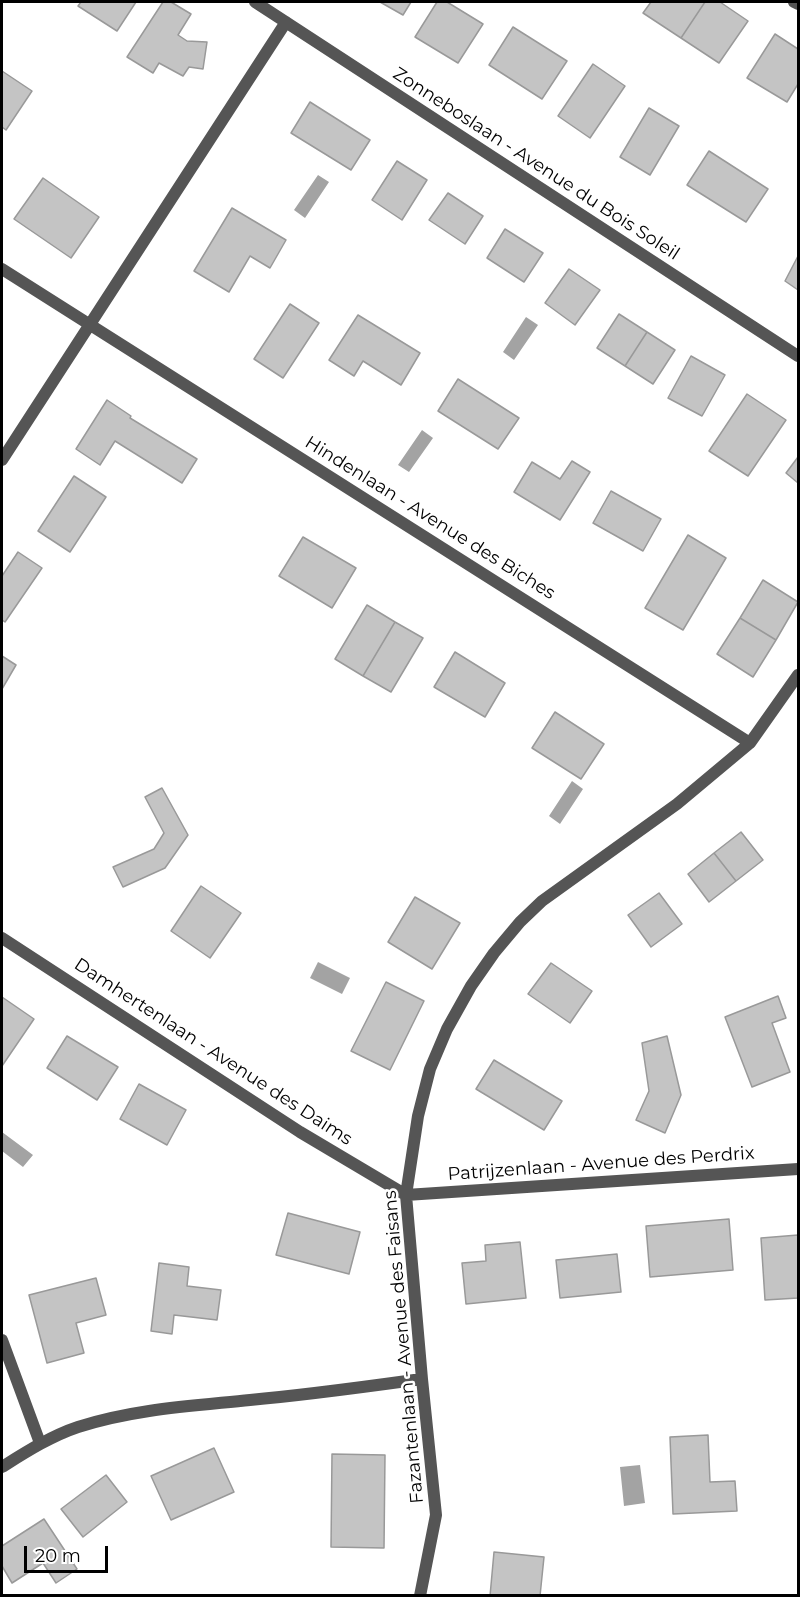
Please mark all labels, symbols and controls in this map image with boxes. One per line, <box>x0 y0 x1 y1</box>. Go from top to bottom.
street label: Zonneboslaan - Avenue du Bois Soleil <box>389 63 683 265</box>
street label: Hindenlaan - Avenue des Biches <box>301 432 559 604</box>
street label: Damhertenlaan - Avenue des Daims <box>70 954 356 1150</box>
street label: Patrijzenlaan - Avenue des Perdrix <box>447 1142 755 1186</box>
street label: Fazantenlaan - Avenue des Faisans <box>380 1190 428 1504</box>
scale bar <box>27 1534 111 1572</box>
text: 20 m <box>35 1545 81 1567</box>

